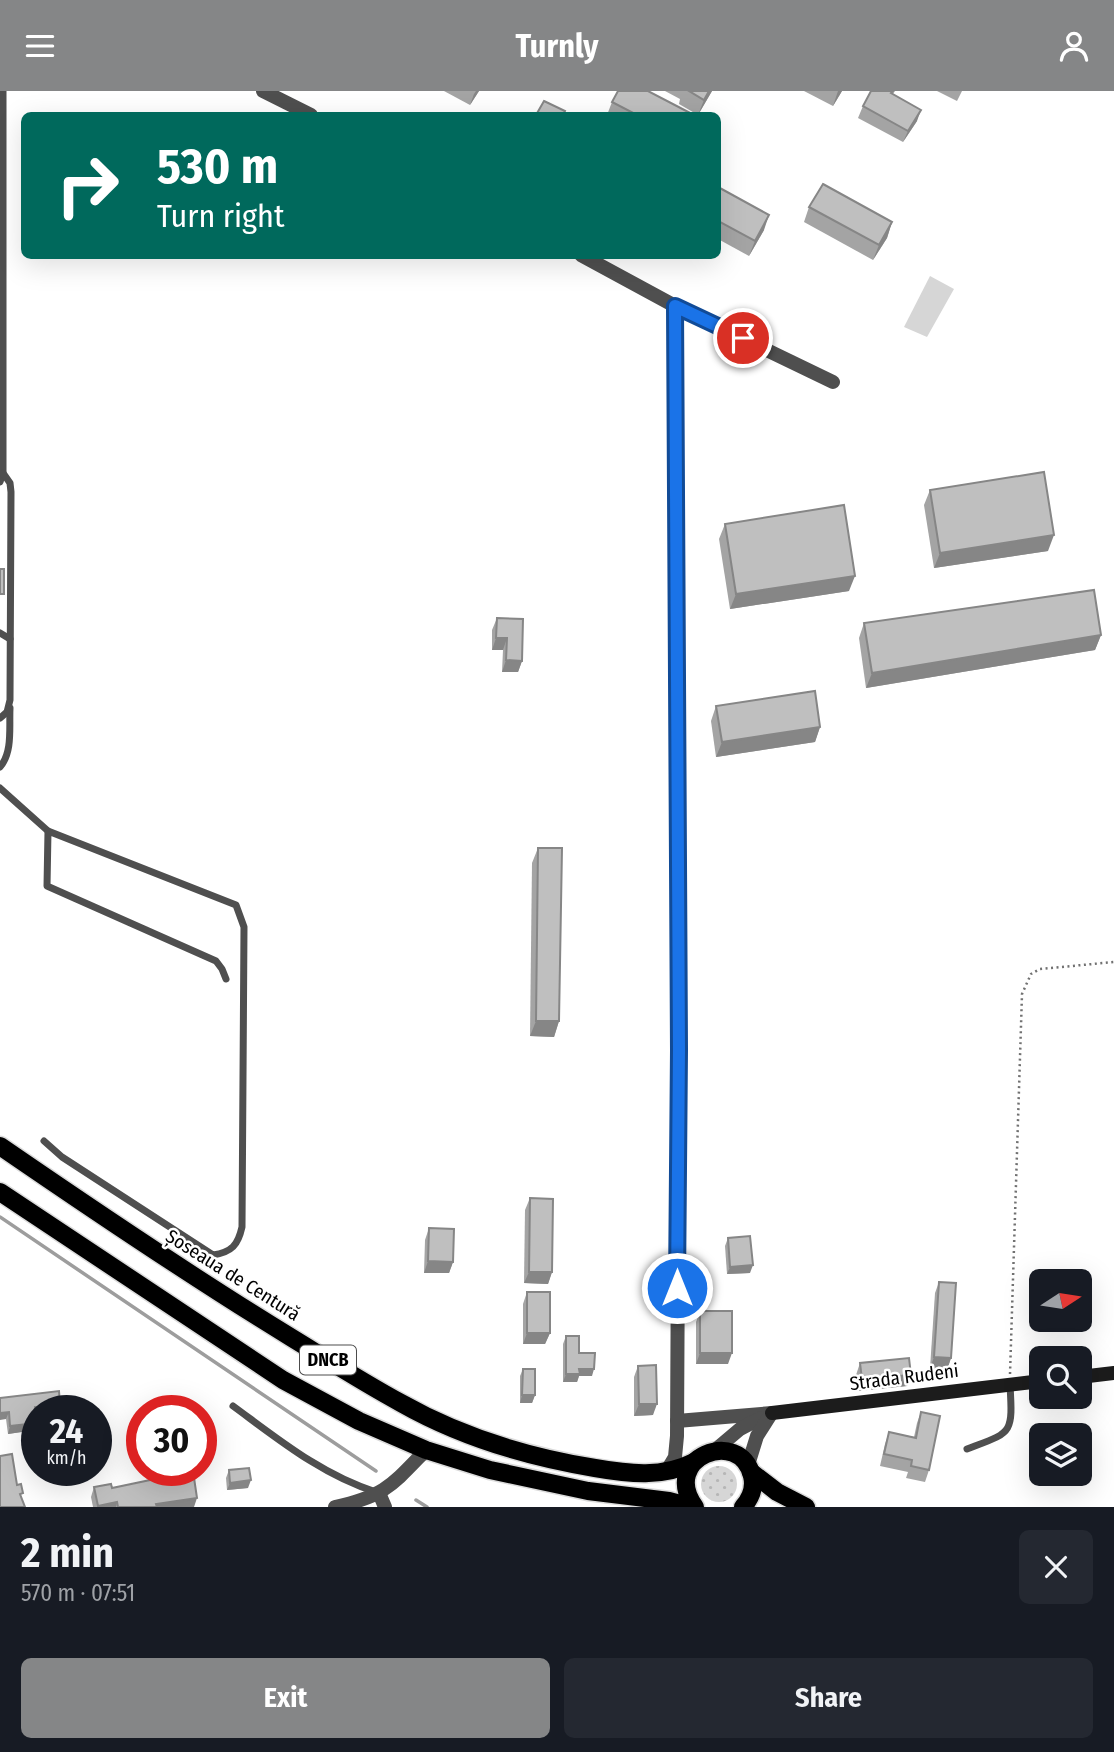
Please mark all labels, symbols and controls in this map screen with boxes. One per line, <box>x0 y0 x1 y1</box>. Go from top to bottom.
icon: menu <box>21 27 59 65</box>
text: Turnly <box>515 27 599 65</box>
icon: person <box>1055 27 1093 65</box>
text: 530 m <box>157 137 278 196</box>
icon: right <box>42 140 133 231</box>
text: Turn right <box>157 197 284 235</box>
pin <box>713 308 773 368</box>
icon: arrive <box>724 319 762 357</box>
street label: Șoseaua de Centură <box>162 1224 304 1326</box>
position arrow <box>640 1251 714 1325</box>
north arrow <box>1029 1269 1092 1332</box>
map controls <box>1029 1269 1092 1486</box>
road number: DNCB <box>300 1345 356 1375</box>
button: search <box>1029 1346 1092 1409</box>
street label: Strada Rudeni <box>848 1359 960 1395</box>
speed limit sign: 30 <box>126 1395 217 1486</box>
text: 24 <box>50 1410 83 1452</box>
button: layers <box>1029 1423 1092 1486</box>
text: km/h <box>46 1447 87 1469</box>
text: 2 min <box>21 1528 114 1578</box>
button: close <box>1019 1530 1093 1604</box>
text: 570 m · 07:51 <box>21 1579 135 1607</box>
button: Exit <box>21 1658 550 1738</box>
button: Share <box>564 1658 1093 1738</box>

